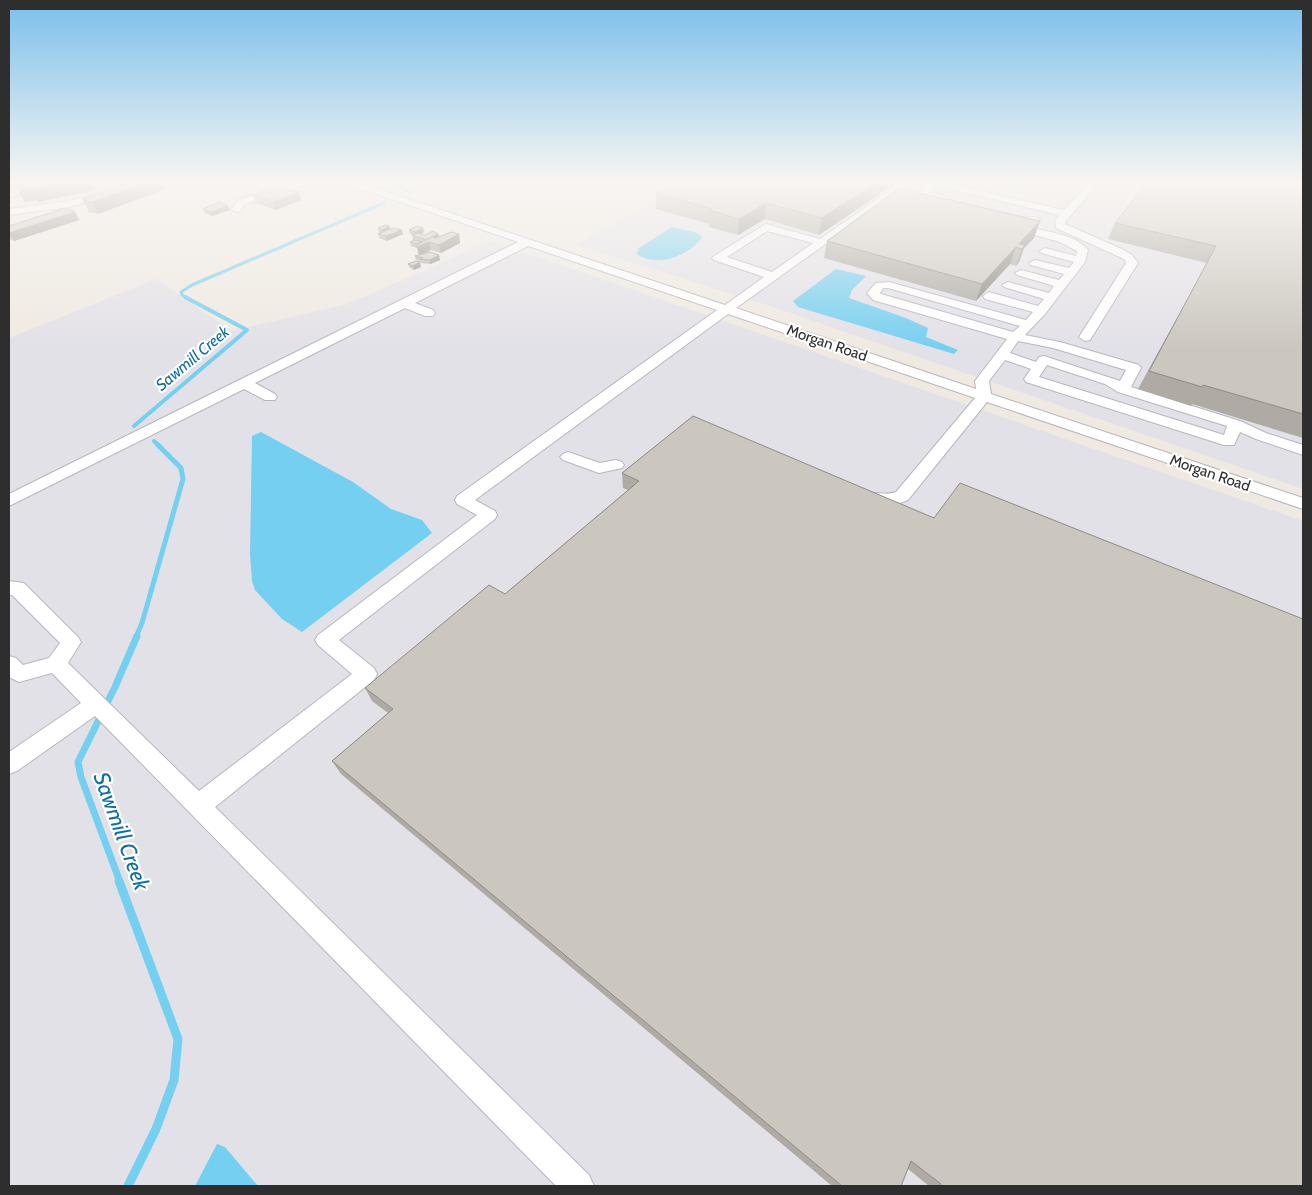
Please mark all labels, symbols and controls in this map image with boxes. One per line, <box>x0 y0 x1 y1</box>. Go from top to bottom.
water label: Sawmill Creek <box>152 321 234 395</box>
street label: Morgan Road <box>784 321 870 365</box>
street label: Morgan Road <box>1167 451 1253 495</box>
water label: Sawmill Creek <box>88 768 156 894</box>

